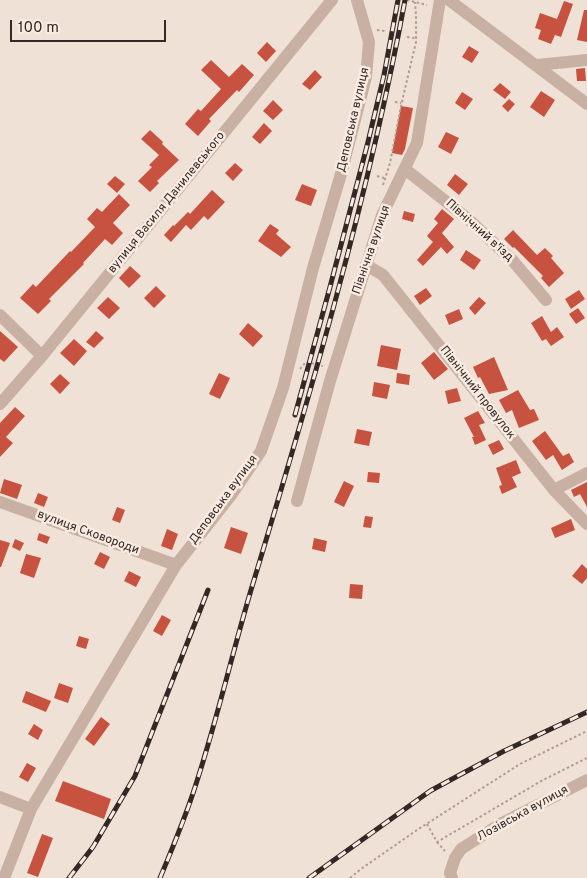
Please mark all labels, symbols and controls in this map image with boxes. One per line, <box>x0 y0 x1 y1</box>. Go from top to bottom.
scale bar <box>12 10 169 42</box>
text: 100 m <box>18 19 59 38</box>
street label: Деповська вулиця <box>335 66 373 174</box>
street label: вулиця Василя Данилевського <box>105 129 229 277</box>
street label: Північний в'їзд <box>442 197 516 265</box>
street label: Північна вулиця <box>350 204 394 296</box>
street label: Північний провулок <box>436 344 518 442</box>
street label: Деповська вулиця <box>187 452 261 548</box>
street label: вулиця Сковороди <box>35 508 141 558</box>
street label: Лозівська вулиця <box>475 783 571 845</box>

